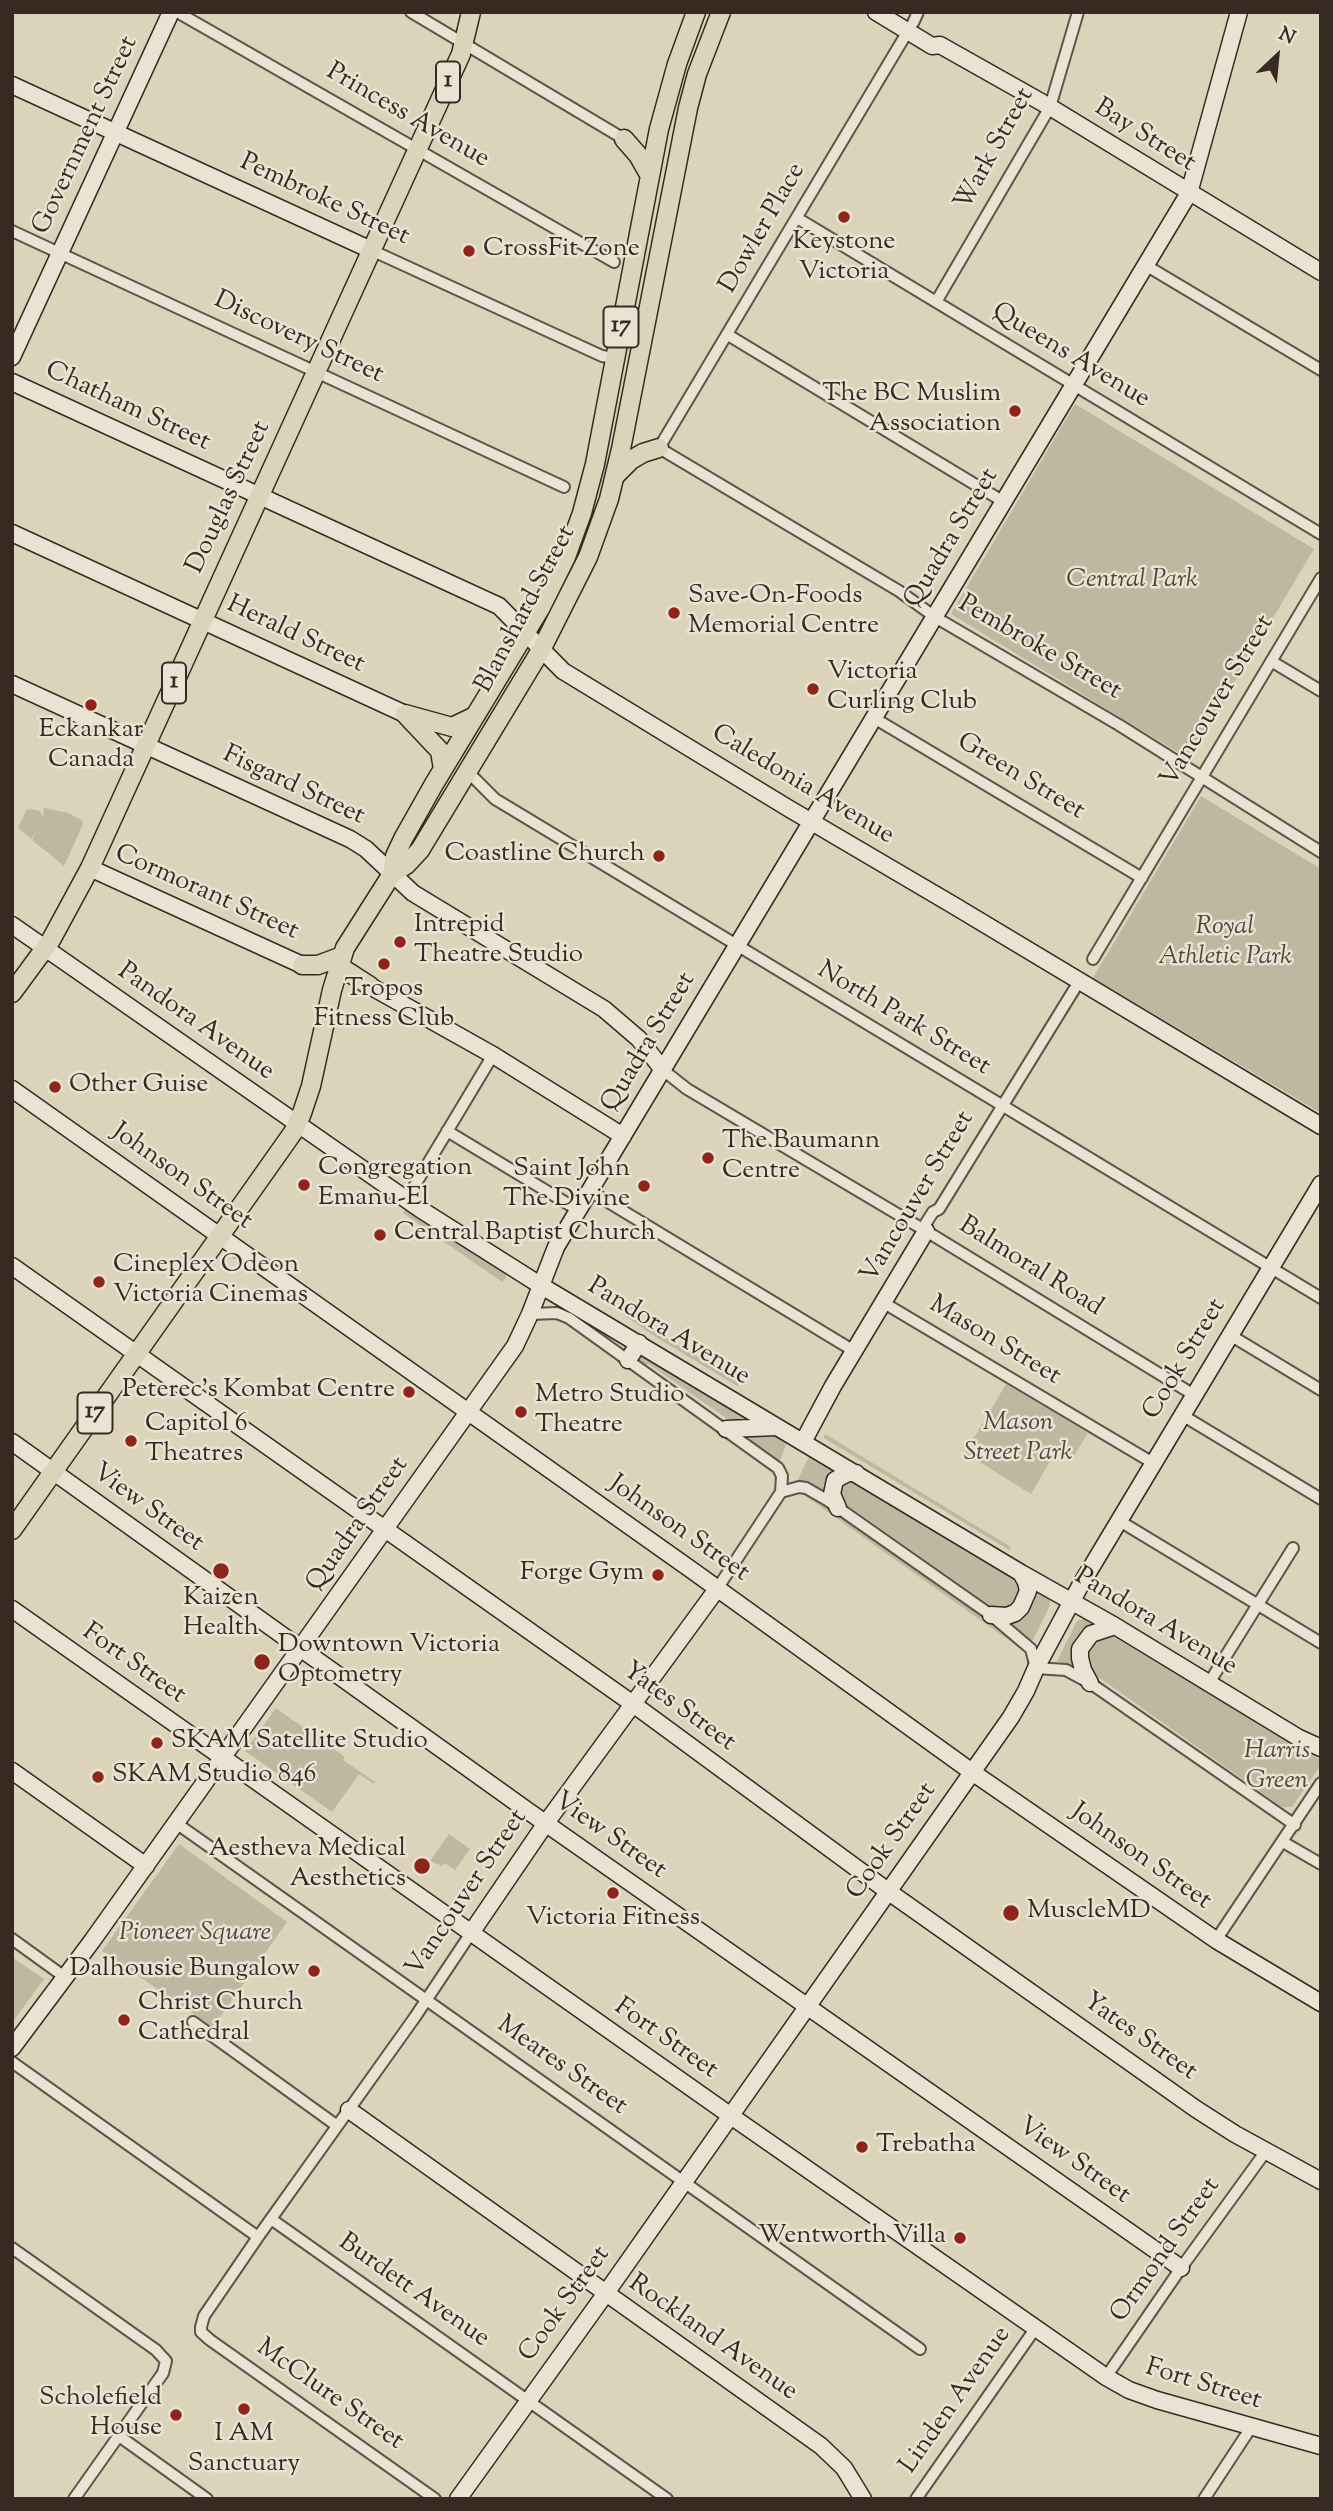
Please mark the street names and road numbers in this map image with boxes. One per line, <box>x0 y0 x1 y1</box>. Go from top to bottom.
street label: Government Street <box>27 32 147 240</box>
street label: Princess Avenue <box>320 58 494 176</box>
road number: 1 <box>436 61 460 102</box>
street label: Wark Street <box>950 83 1042 217</box>
street label: Bay Street <box>1088 94 1200 180</box>
street label: Pembroke Street <box>234 148 414 254</box>
street label: Dowler Place <box>714 158 814 300</box>
street label: Discovery Street <box>208 286 388 392</box>
street label: Queens Avenue <box>985 298 1155 416</box>
road number: 17 <box>604 306 638 348</box>
street label: Chatham Street <box>40 356 214 460</box>
street label: Douglas Street <box>181 417 279 579</box>
street label: Quadra Street <box>899 464 1007 614</box>
street label: Blanshard Street <box>470 521 584 699</box>
street label: Herald Street <box>221 590 369 682</box>
street label: Pembroke Street <box>952 590 1126 708</box>
street label: Vancouver Street <box>1155 610 1283 794</box>
road number: 1 <box>162 662 186 704</box>
street label: Caledonia Avenue <box>705 719 899 853</box>
street label: Green Street <box>951 728 1089 828</box>
street label: Fisgard Street <box>217 741 369 833</box>
street label: Cormorant Street <box>109 839 303 949</box>
street label: North Park Street <box>811 956 995 1084</box>
street label: Pandora Avenue <box>111 957 279 1089</box>
street label: Quadra Street <box>596 968 704 1118</box>
street label: Vancouver Street <box>855 1106 983 1290</box>
street label: Johnson Street <box>105 1118 257 1238</box>
street label: Balmoral Road <box>952 1211 1108 1325</box>
street label: Pandora Avenue <box>581 1272 755 1394</box>
street label: Mason Street <box>922 1290 1066 1394</box>
street label: Cook Street <box>1138 1294 1234 1426</box>
road number: 17 <box>78 1392 112 1434</box>
street label: Quadra Street <box>301 1452 417 1598</box>
street label: View Street <box>85 1458 209 1560</box>
street label: Johnson Street <box>602 1470 754 1590</box>
street label: Pandora Avenue <box>1068 1562 1242 1684</box>
street label: Fort Street <box>75 1618 191 1712</box>
street label: Yates Street <box>615 1656 741 1760</box>
street label: Cook Street <box>841 1778 945 1906</box>
street label: View Street <box>547 1787 671 1887</box>
street label: Johnson Street <box>1064 1798 1216 1918</box>
street label: Vancouver Street <box>401 1804 535 1984</box>
street label: Yates Street <box>1076 1987 1202 2089</box>
street label: Fort Street <box>607 1993 723 2087</box>
street label: Meares Street <box>490 2011 632 2123</box>
street label: View Street <box>1011 2112 1135 2212</box>
street label: Ormond Street <box>1106 2172 1228 2330</box>
street label: Burdett Avenue <box>331 2228 495 2356</box>
street label: Cook Street <box>514 2241 618 2369</box>
street label: Rockland Avenue <box>621 2269 803 2409</box>
street label: Linden Avenue <box>895 2321 1019 2481</box>
street label: McClure Street <box>249 2334 409 2458</box>
street label: Fort Street <box>1141 2354 1265 2418</box>

